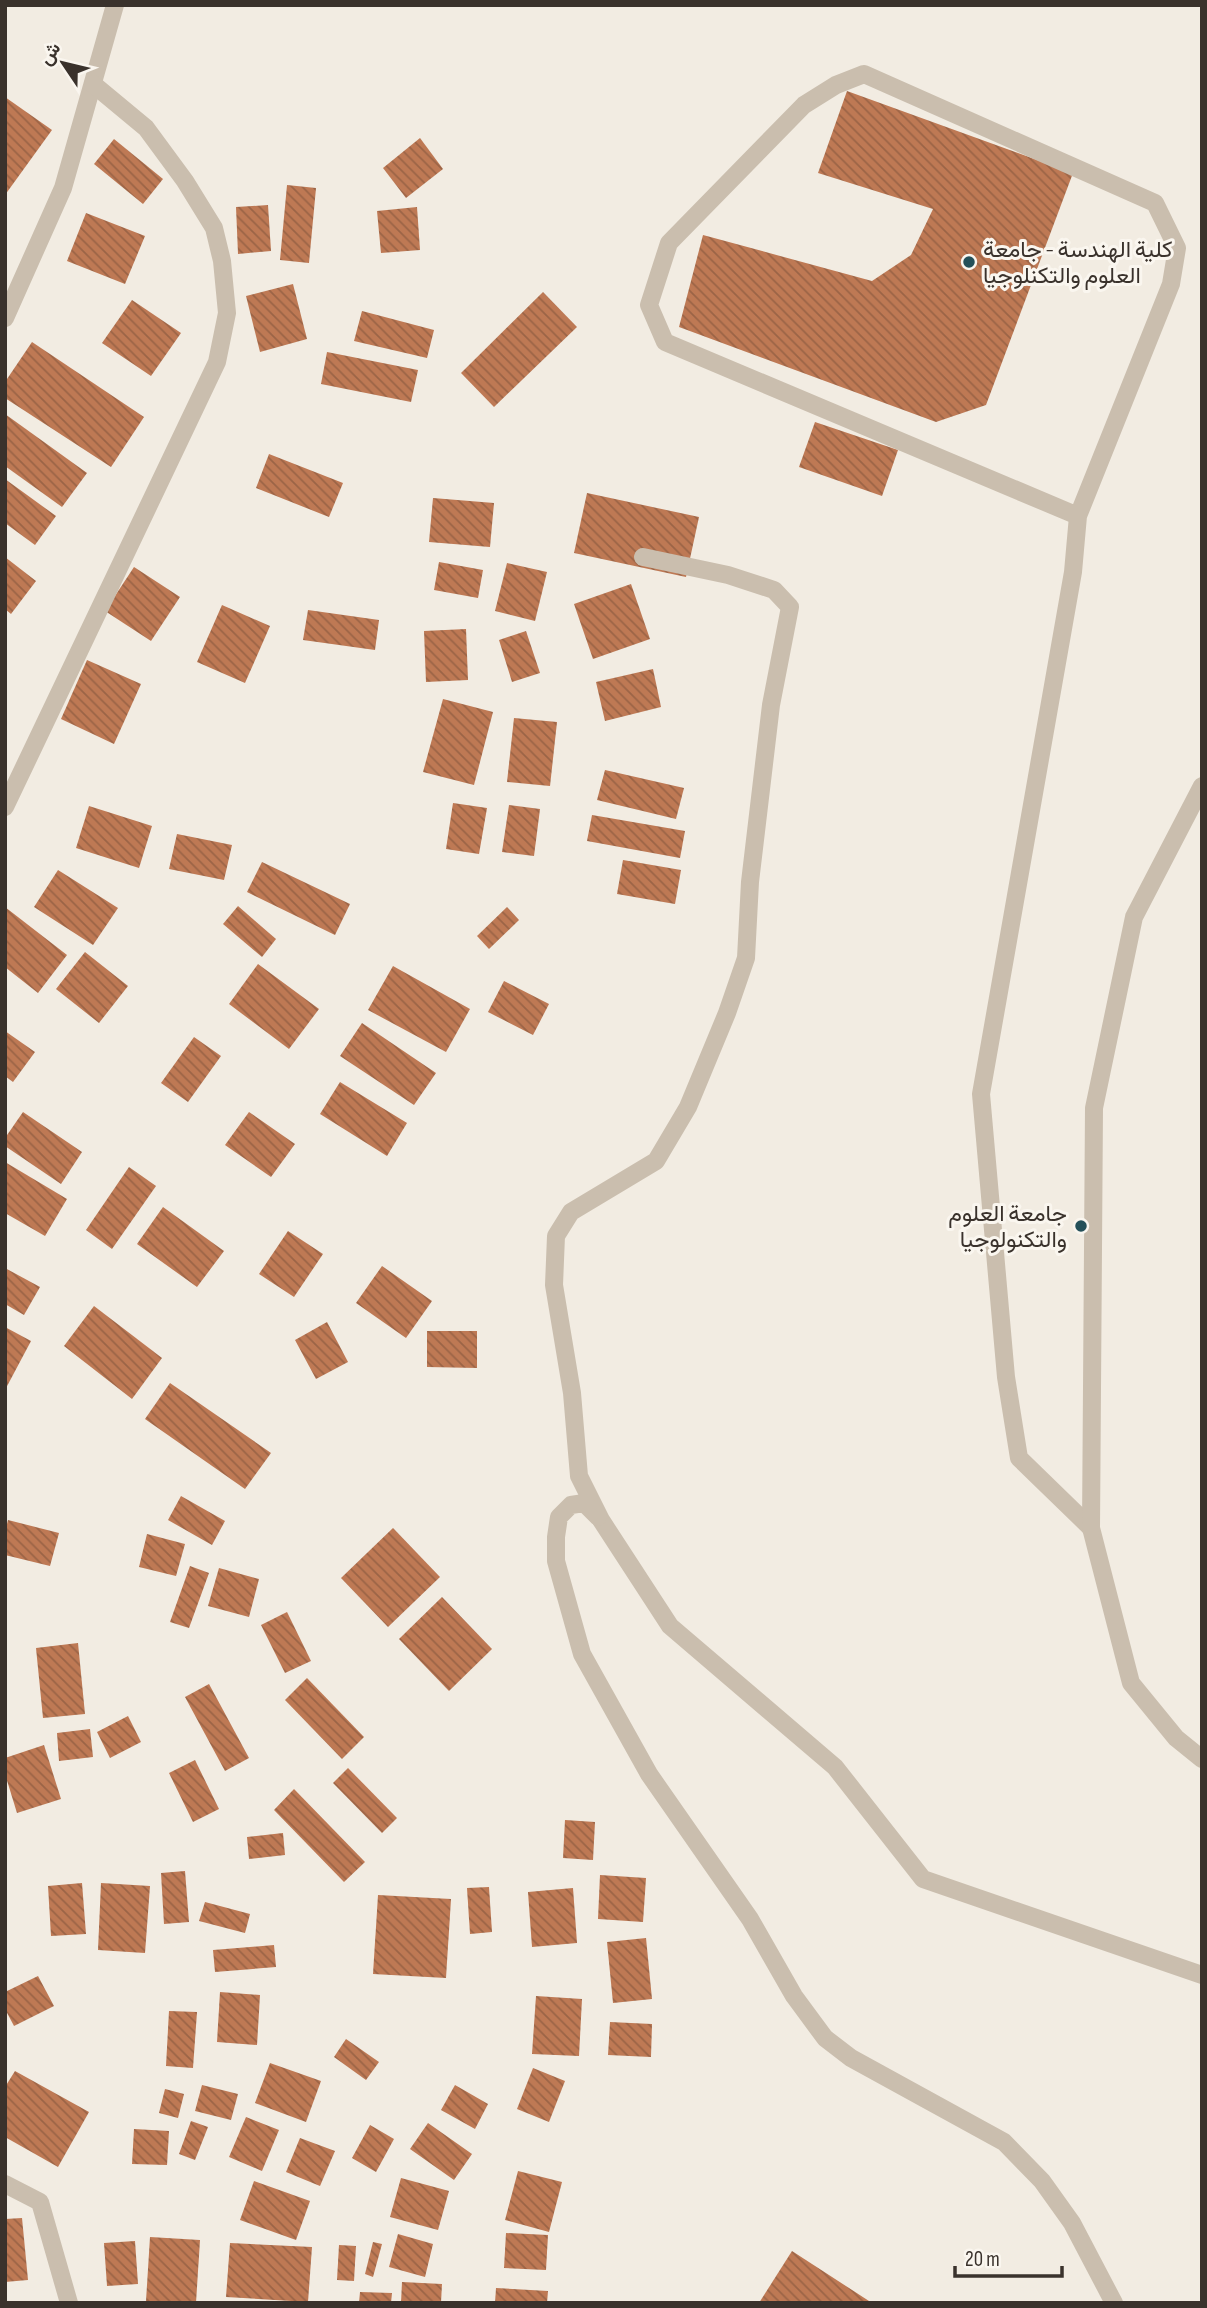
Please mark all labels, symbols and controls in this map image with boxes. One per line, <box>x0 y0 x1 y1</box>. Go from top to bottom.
north arrow <box>28 28 98 98</box>
text: ش <box>34 38 66 70</box>
place label: كلية الهندسة - جامعة العلوم والتكنلوجيا <box>983 236 1172 290</box>
marker: كلية الهندسة - جامعة العلوم والتكنلوجيا <box>961 254 977 270</box>
place label: جامعة العلوم والتكنولوجيا <box>948 1200 1067 1254</box>
marker: جامعة العلوم والتكنولوجيا <box>1073 1218 1089 1234</box>
scale bar <box>955 2234 1062 2278</box>
text: 20 m <box>965 2247 1000 2272</box>

